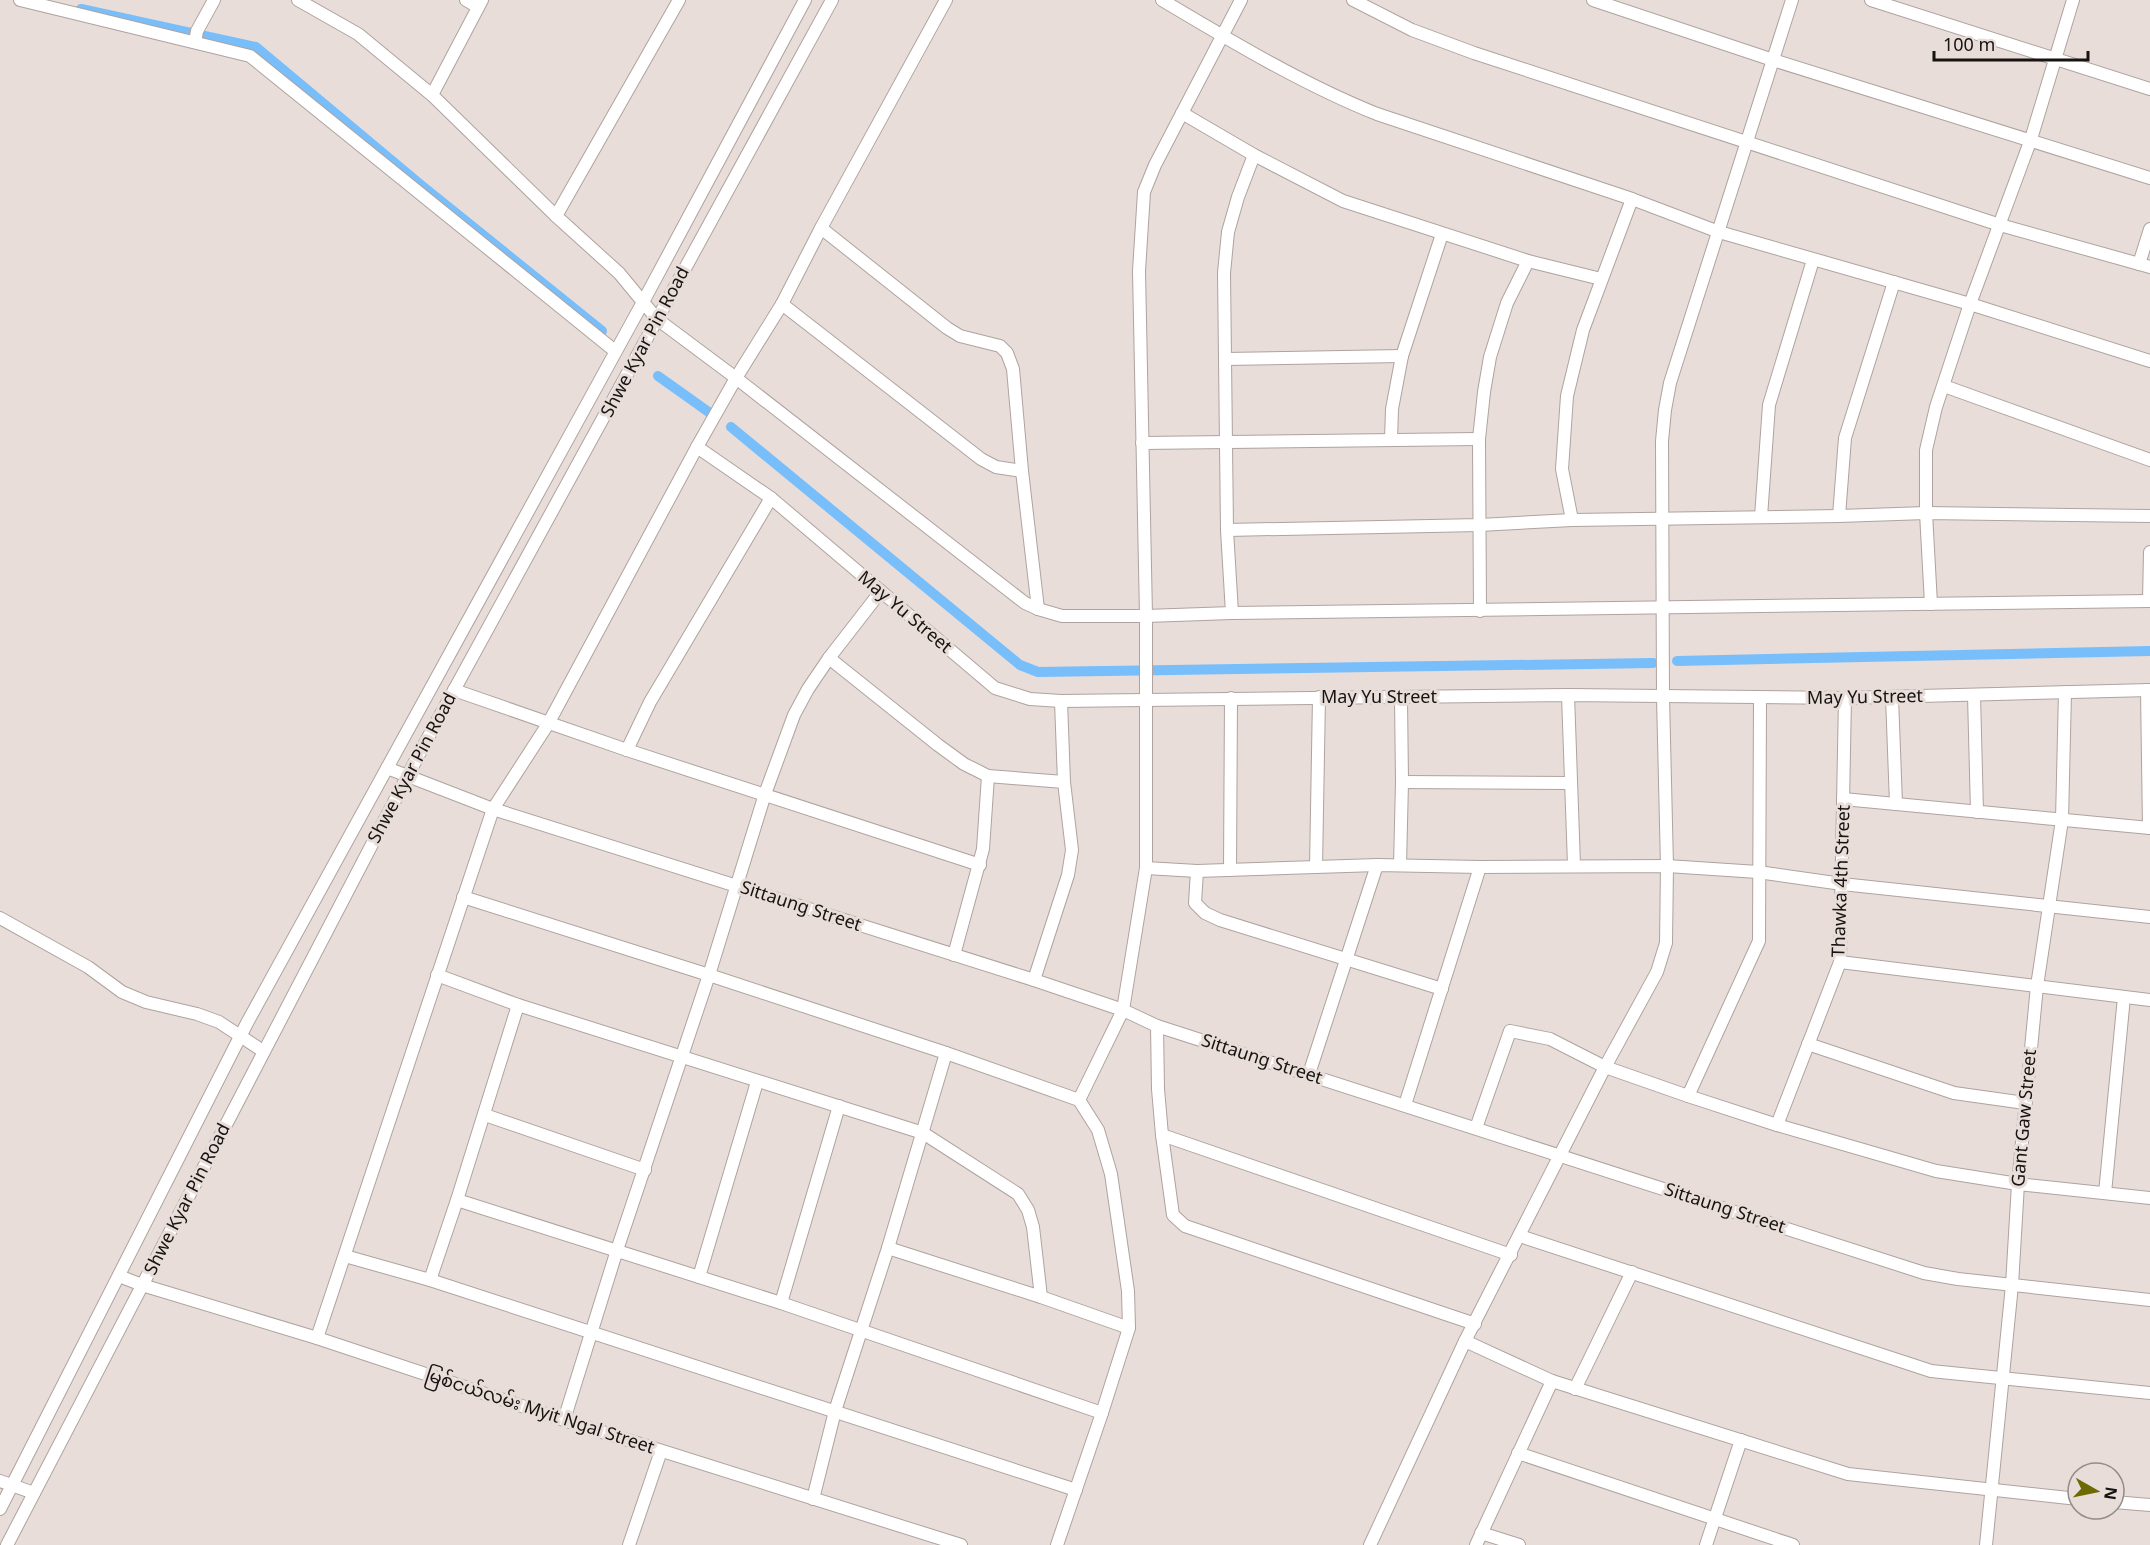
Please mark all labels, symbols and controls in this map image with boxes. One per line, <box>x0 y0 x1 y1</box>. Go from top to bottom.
scale bar <box>1934 24 2088 62</box>
text: 100 m <box>1943 32 1995 56</box>
street label: Shwe Kyar Pin Road <box>594 262 694 421</box>
street label: May Yu Street <box>853 565 958 658</box>
street label: May Yu Street <box>1807 683 1924 709</box>
street label: May Yu Street <box>1321 684 1437 708</box>
street label: Shwe Kyar Pin Road <box>361 688 461 847</box>
street label: Thawka 4th Street <box>1825 804 1855 958</box>
street label: Sittaung Street <box>738 874 865 936</box>
street label: Sittaung Street <box>1199 1027 1326 1089</box>
street label: Gant Gaw Street <box>2005 1048 2041 1188</box>
street label: Shwe Kyar Pin Road <box>137 1119 235 1278</box>
street label: Sittaung Street <box>1662 1176 1789 1238</box>
street label: မြစ်ငယ်လမ်း Myit Ngal Street <box>421 1362 658 1462</box>
north arrow <box>2066 1461 2126 1521</box>
text: N <box>2099 1485 2123 1501</box>

